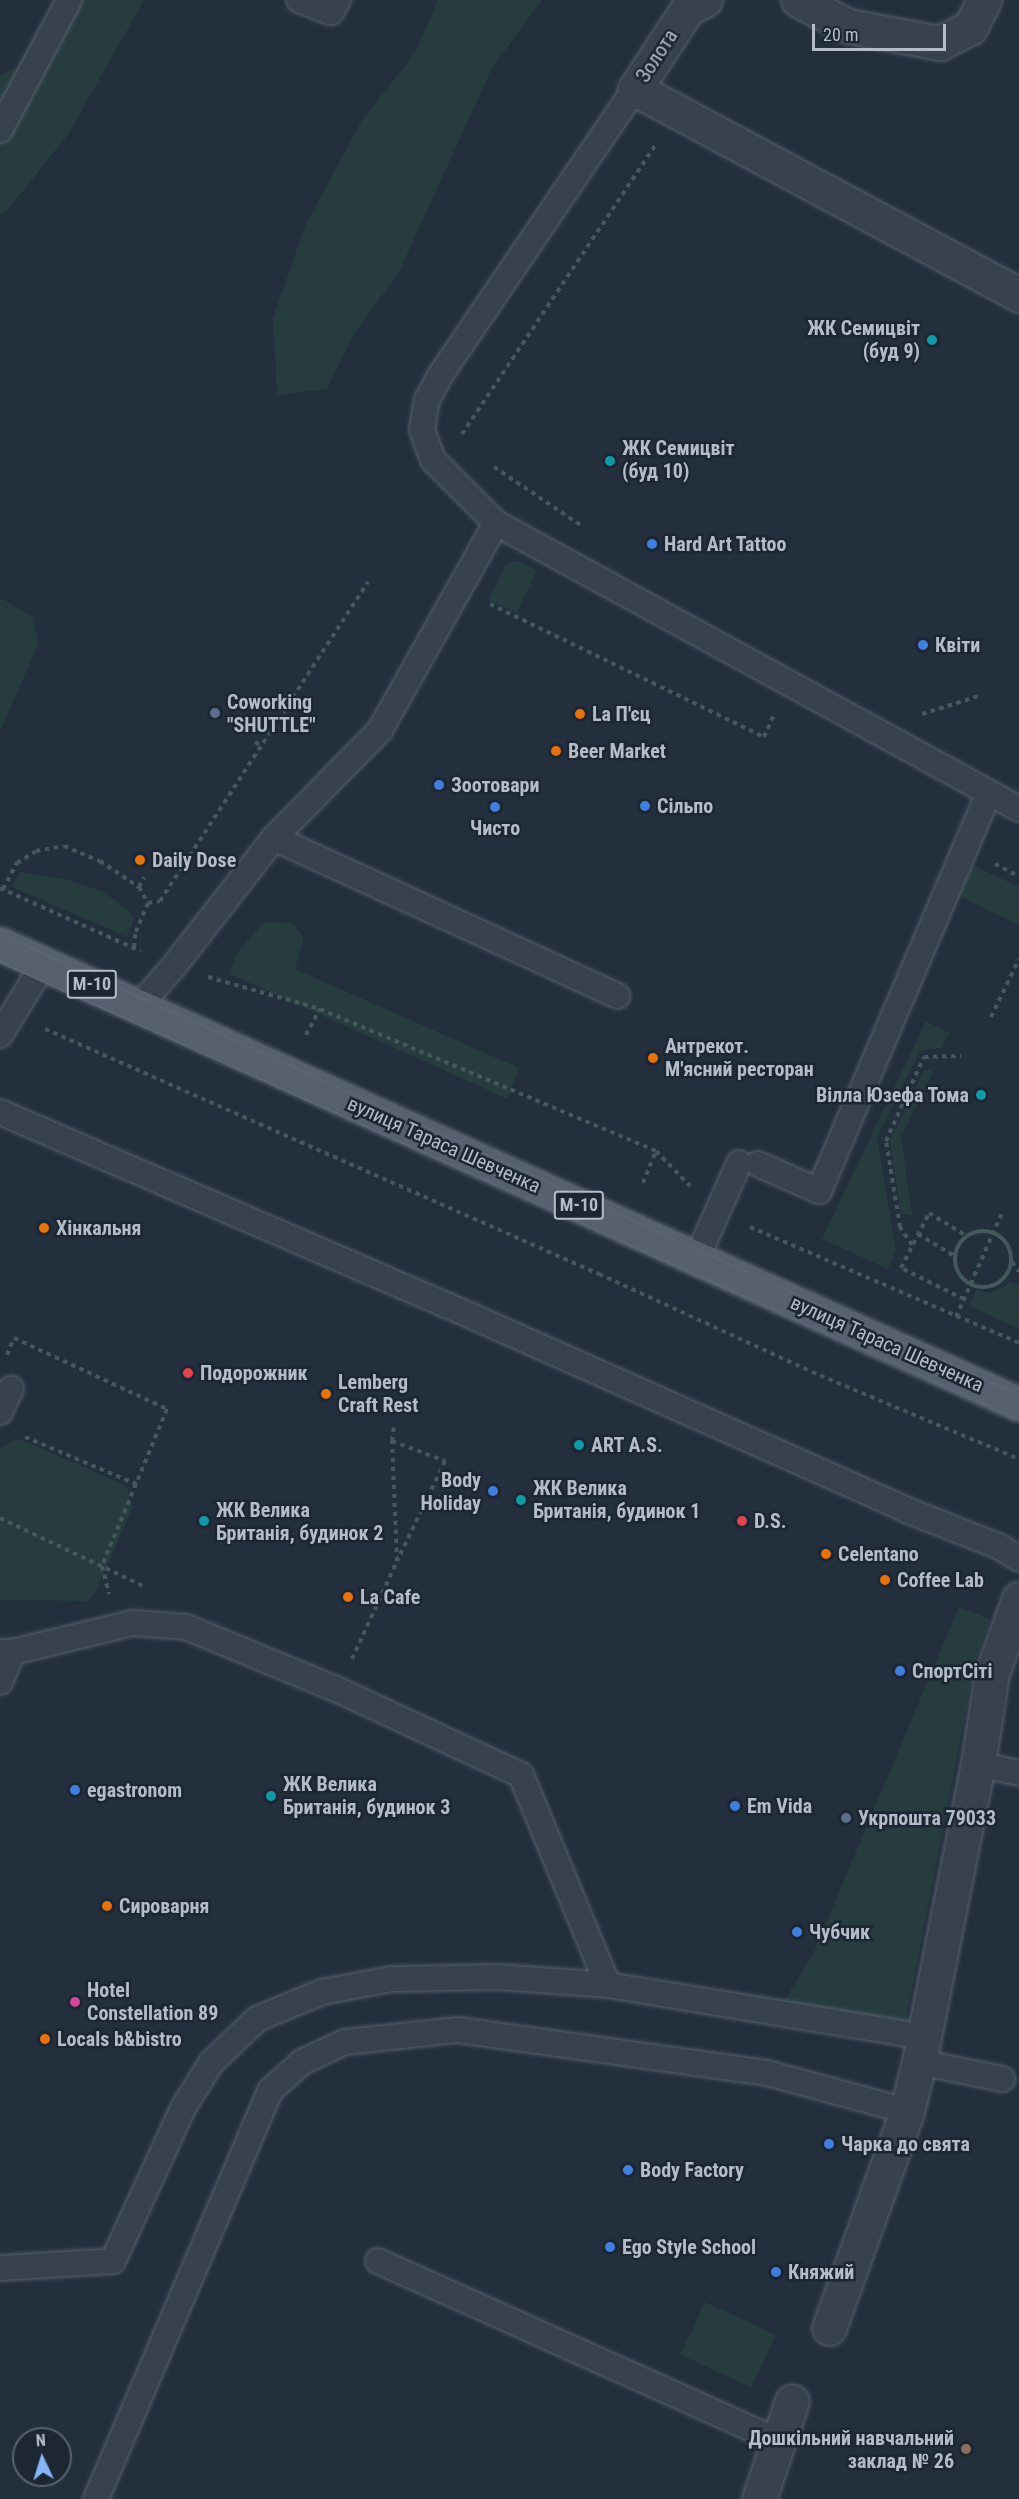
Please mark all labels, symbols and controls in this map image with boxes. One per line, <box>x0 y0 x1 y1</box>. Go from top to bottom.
scale bar <box>815 12 948 50</box>
text: 20 m <box>823 24 858 45</box>
street label: Золота <box>631 25 683 87</box>
place label: ЖК Семицвіт (буд 9) <box>807 316 920 363</box>
marker: ЖК Семицвіт (буд 9) <box>925 333 939 347</box>
place label: ЖК Семицвіт (буд 10) <box>622 437 735 484</box>
marker: ЖК Семицвіт (буд 10) <box>603 454 617 468</box>
place label: Hard Art Tattoo <box>664 532 787 556</box>
marker: Hard Art Tattoo <box>645 537 659 551</box>
place label: Квіти <box>935 633 980 657</box>
marker: Квіти <box>916 638 930 652</box>
place label: Coworking "SHUTTLE" <box>227 690 316 737</box>
place label: La П'єц <box>592 702 650 726</box>
marker: Coworking "SHUTTLE" <box>208 706 222 720</box>
marker: La П'єц <box>573 707 587 721</box>
place label: Beer Market <box>568 739 666 763</box>
marker: Beer Market <box>549 744 563 758</box>
place label: Зоотовари <box>451 773 539 797</box>
marker: Зоотовари <box>432 778 446 792</box>
place label: Сільпо <box>657 794 713 818</box>
marker: Сільпо <box>638 799 652 813</box>
marker: Чисто <box>488 800 502 814</box>
place label: Чисто <box>470 816 520 840</box>
place label: Daily Dose <box>152 848 236 872</box>
marker: Daily Dose <box>133 853 147 867</box>
road number: М-10 <box>66 969 118 999</box>
place label: Антрекот. М'ясний ресторан <box>665 1034 814 1081</box>
marker: Антрекот. М'ясний ресторан <box>646 1051 660 1065</box>
place label: Вілла Юзефа Тома <box>816 1083 969 1107</box>
marker: Вілла Юзефа Тома <box>974 1088 988 1102</box>
street label: вулиця Тараса Шевченка <box>344 1092 544 1198</box>
road number: М-10 <box>554 1190 604 1220</box>
place label: Хінкальня <box>56 1216 141 1240</box>
marker: Хінкальня <box>37 1221 51 1235</box>
street label: вулиця Тараса Шевченка <box>787 1291 987 1397</box>
place label: Подорожник <box>200 1361 308 1385</box>
marker: Подорожник <box>181 1366 195 1380</box>
place label: Lemberg Craft Rest <box>338 1370 418 1417</box>
marker: Lemberg Craft Rest <box>319 1387 333 1401</box>
place label: ART A.S. <box>591 1433 663 1457</box>
marker: ART A.S. <box>572 1438 586 1452</box>
place label: Body Holiday <box>421 1468 481 1515</box>
place label: ЖК Велика Британія, будинок 1 <box>533 1476 700 1523</box>
marker: Body Holiday <box>486 1484 500 1498</box>
marker: ЖК Велика Британія, будинок 1 <box>514 1493 528 1507</box>
place label: ЖК Велика Британія, будинок 2 <box>216 1498 383 1545</box>
place label: D.S. <box>754 1509 787 1533</box>
marker: ЖК Велика Британія, будинок 2 <box>197 1514 211 1528</box>
marker: D.S. <box>735 1514 749 1528</box>
place label: Celentano <box>838 1542 919 1566</box>
marker: Celentano <box>819 1547 833 1561</box>
place label: Coffee Lab <box>897 1568 984 1592</box>
marker: Coffee Lab <box>878 1573 892 1587</box>
place label: La Cafe <box>360 1585 420 1609</box>
marker: La Cafe <box>341 1590 355 1604</box>
place label: СпортСіті <box>912 1659 992 1683</box>
marker: СпортСіті <box>893 1664 907 1678</box>
place label: ЖК Велика Британія, будинок 3 <box>283 1772 450 1819</box>
place label: egastronom <box>87 1778 182 1802</box>
marker: egastronom <box>68 1783 82 1797</box>
marker: ЖК Велика Британія, будинок 3 <box>264 1789 278 1803</box>
place label: Em Vida <box>747 1794 812 1818</box>
marker: Em Vida <box>728 1799 742 1813</box>
place label: Укрпошта 79033 <box>858 1806 996 1830</box>
marker: Укрпошта 79033 <box>839 1811 853 1825</box>
place label: Сироварня <box>119 1894 209 1918</box>
marker: Сироварня <box>100 1899 114 1913</box>
place label: Чубчик <box>809 1920 870 1944</box>
marker: Чубчик <box>790 1925 804 1939</box>
place label: Hotel Constellation 89 <box>87 1978 218 2025</box>
marker: Hotel Constellation 89 <box>68 1995 82 2009</box>
place label: Locals b&bistro <box>57 2027 182 2051</box>
marker: Locals b&bistro <box>38 2032 52 2046</box>
place label: Чарка до свята <box>841 2132 970 2156</box>
marker: Чарка до свята <box>822 2137 836 2151</box>
place label: Body Factory <box>640 2158 744 2182</box>
marker: Body Factory <box>621 2163 635 2177</box>
place label: Ego Style School <box>622 2235 756 2259</box>
marker: Ego Style School <box>603 2240 617 2254</box>
place label: Княжий <box>788 2260 854 2284</box>
marker: Княжий <box>769 2265 783 2279</box>
place label: Дошкільний навчальний заклад № 26 <box>748 2426 954 2473</box>
north arrow <box>12 2427 72 2487</box>
text: N <box>35 2431 46 2450</box>
marker: Дошкільний навчальний заклад № 26 <box>959 2442 973 2456</box>

